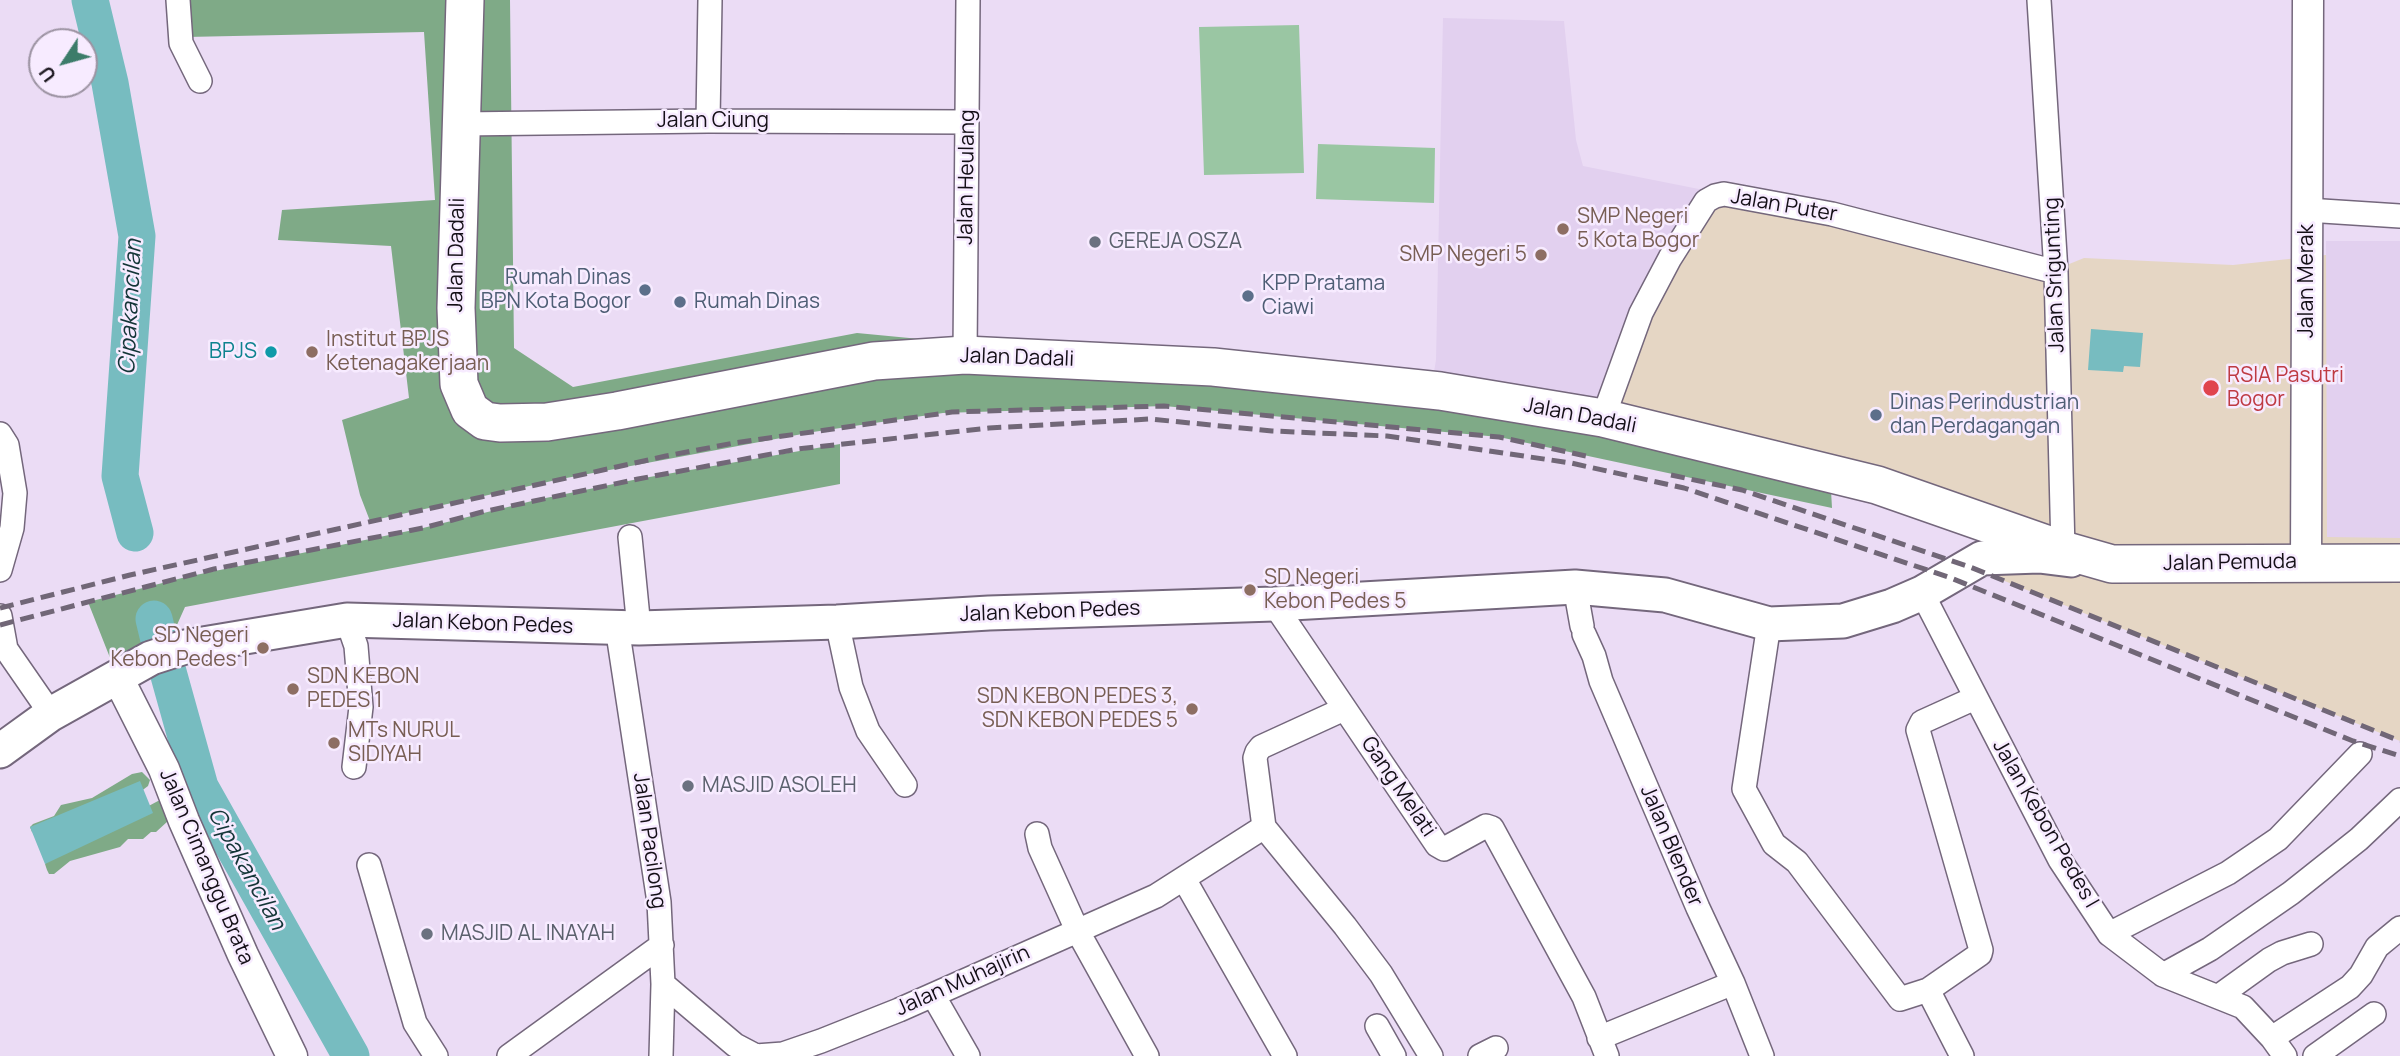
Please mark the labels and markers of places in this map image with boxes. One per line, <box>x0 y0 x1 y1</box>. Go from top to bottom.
place label: SMP Negeri 5 Kota Bogor <box>1577 204 1699 254</box>
marker: SMP Negeri 5 Kota Bogor <box>1555 221 1571 237</box>
place label: GEREJA OSZA <box>1109 229 1242 255</box>
marker: GEREJA OSZA <box>1087 234 1103 250</box>
place label: SMP Negeri 5 <box>1399 242 1527 268</box>
marker: SMP Negeri 5 <box>1533 247 1549 263</box>
place label: Rumah Dinas BPN Kota Bogor <box>481 265 631 315</box>
place label: KPP Pratama Ciawi <box>1262 271 1385 321</box>
marker: Rumah Dinas BPN Kota Bogor <box>637 282 653 298</box>
marker: KPP Pratama Ciawi <box>1240 288 1256 304</box>
place label: Rumah Dinas <box>694 289 820 315</box>
marker: Rumah Dinas <box>672 294 688 310</box>
place label: Institut BPJS Ketenagakerjaan <box>326 327 489 377</box>
place label: BPJS <box>209 339 257 365</box>
marker: BPJS <box>263 344 279 360</box>
marker: Institut BPJS Ketenagakerjaan <box>304 344 320 360</box>
place label: RSIA Pasutri Bogor <box>2227 363 2344 413</box>
marker: RSIA Pasutri Bogor <box>2201 378 2221 398</box>
place label: Dinas Perindustrian dan Perdagangan <box>1890 390 2079 440</box>
marker: Dinas Perindustrian dan Perdagangan <box>1868 407 1884 423</box>
place label: SD Negeri Kebon Pedes 5 <box>1264 565 1406 615</box>
marker: SD Negeri Kebon Pedes 5 <box>1242 582 1258 598</box>
place label: SD Negeri Kebon Pedes 1 <box>111 623 249 673</box>
marker: SD Negeri Kebon Pedes 1 <box>255 640 271 656</box>
place label: SDN KEBON PEDES 1 <box>307 664 419 714</box>
marker: SDN KEBON PEDES 1 <box>285 681 301 697</box>
place label: SDN KEBON PEDES 3, SDN KEBON PEDES 5 <box>977 684 1178 734</box>
marker: SDN KEBON PEDES 3, SDN KEBON PEDES 5 <box>1184 701 1200 717</box>
place label: MTs NURUL SIDIYAH <box>348 718 460 768</box>
marker: MTs NURUL SIDIYAH <box>326 735 342 751</box>
place label: MASJID ASOLEH <box>702 773 857 799</box>
marker: MASJID ASOLEH <box>680 778 696 794</box>
place label: MASJID AL INAYAH <box>441 921 615 947</box>
marker: MASJID AL INAYAH <box>419 926 435 942</box>

